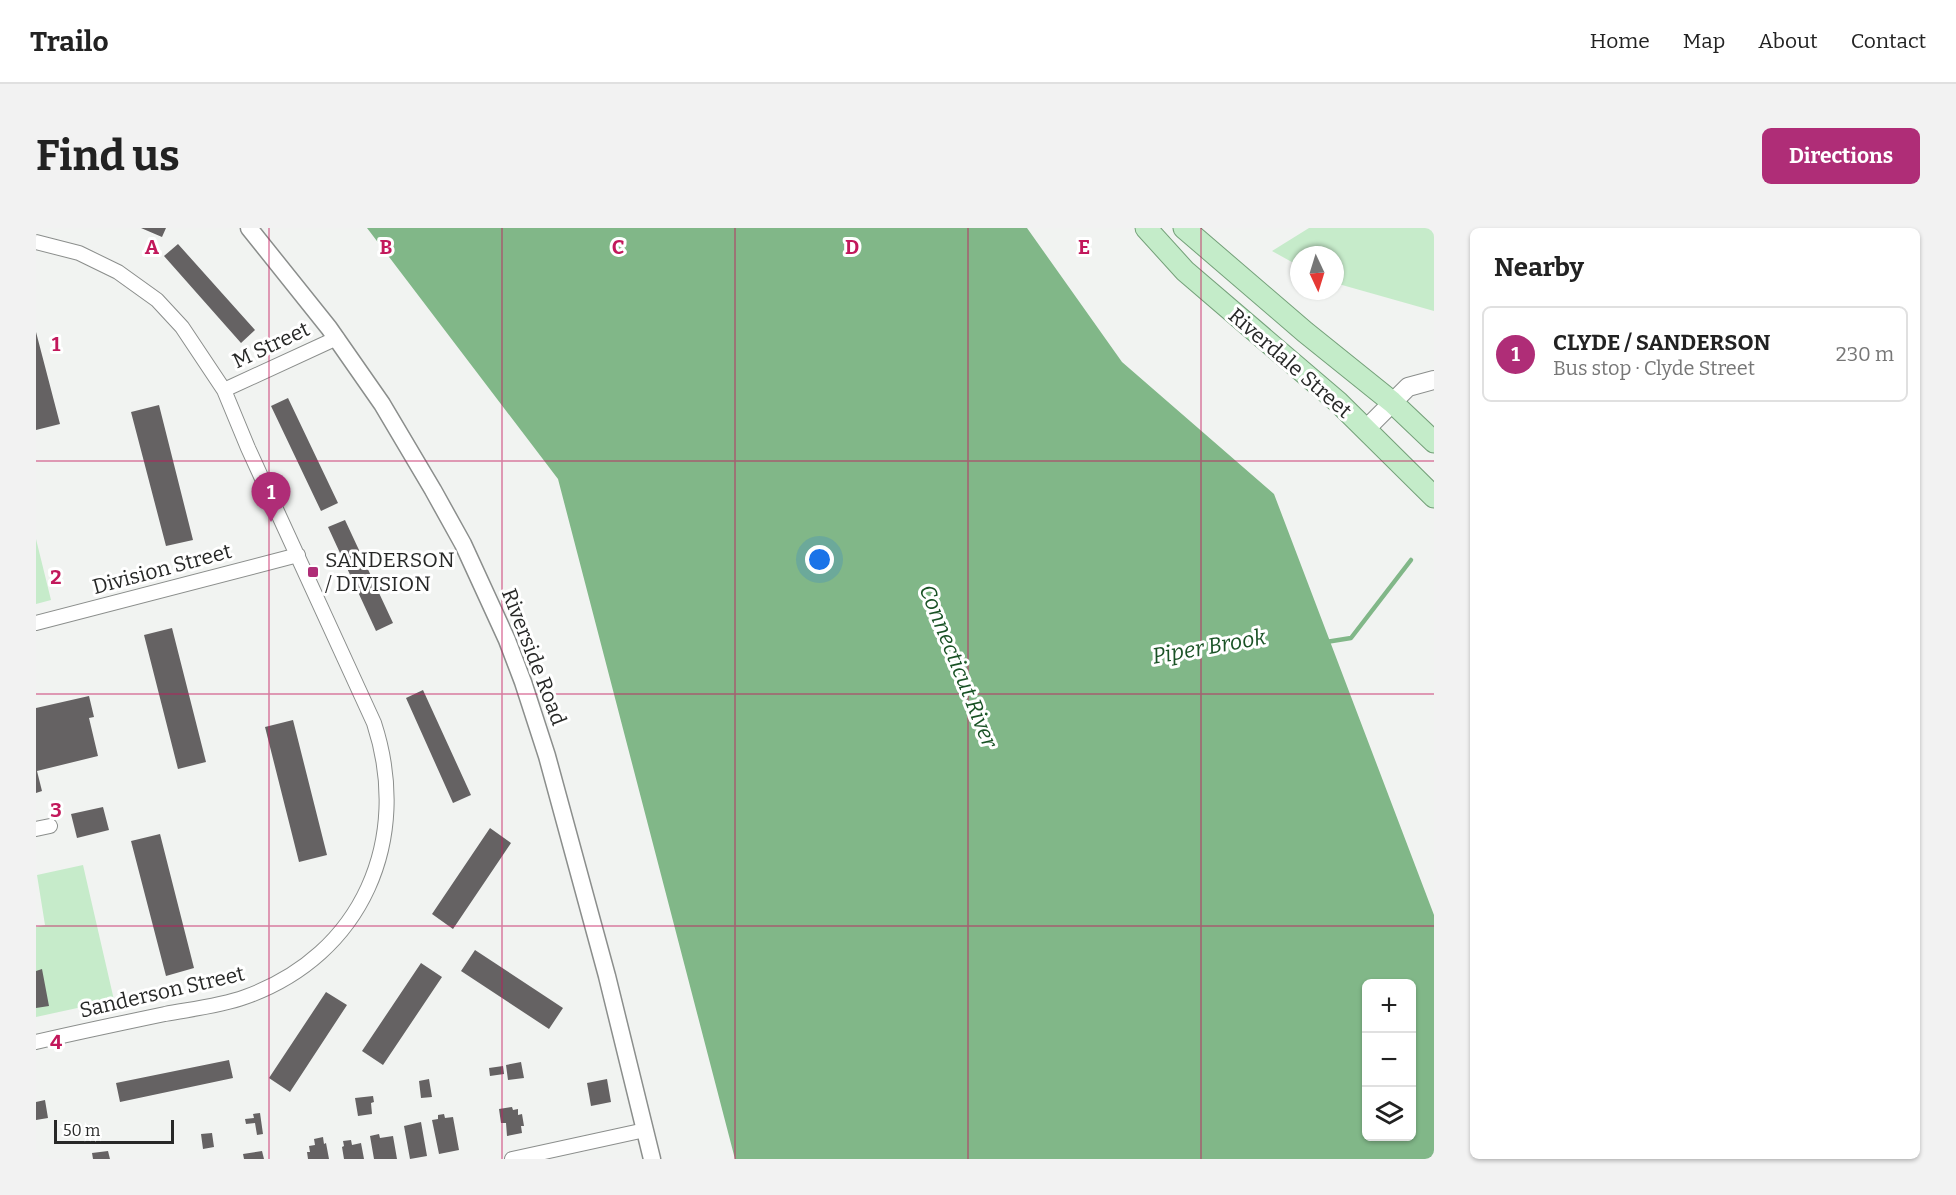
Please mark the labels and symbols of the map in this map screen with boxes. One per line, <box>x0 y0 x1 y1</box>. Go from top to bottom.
text: A <box>145 235 160 259</box>
text: B <box>380 235 393 259</box>
text: C <box>612 235 624 259</box>
text: D <box>845 235 859 259</box>
text: E <box>1078 235 1090 259</box>
north arrow <box>1290 246 1344 300</box>
street label: Riverdale Street <box>1223 302 1357 424</box>
street label: M Street <box>228 316 314 374</box>
text: 1 <box>52 332 61 356</box>
pin: 1 <box>252 472 290 522</box>
street label: Division Street <box>90 538 235 600</box>
your location <box>805 545 834 574</box>
place label: SANDERSON / DIVISION <box>325 547 455 597</box>
text: 2 <box>50 565 62 589</box>
marker: SANDERSON / DIVISION <box>306 565 320 579</box>
water label: Connecticut River <box>914 581 1004 753</box>
street label: Riverside Road <box>496 585 572 729</box>
water label: Piper Brook <box>1150 623 1269 670</box>
text: 3 <box>50 798 62 822</box>
street label: Sanderson Street <box>77 960 248 1024</box>
text: 4 <box>50 1030 62 1054</box>
scale bar <box>54 1117 174 1144</box>

